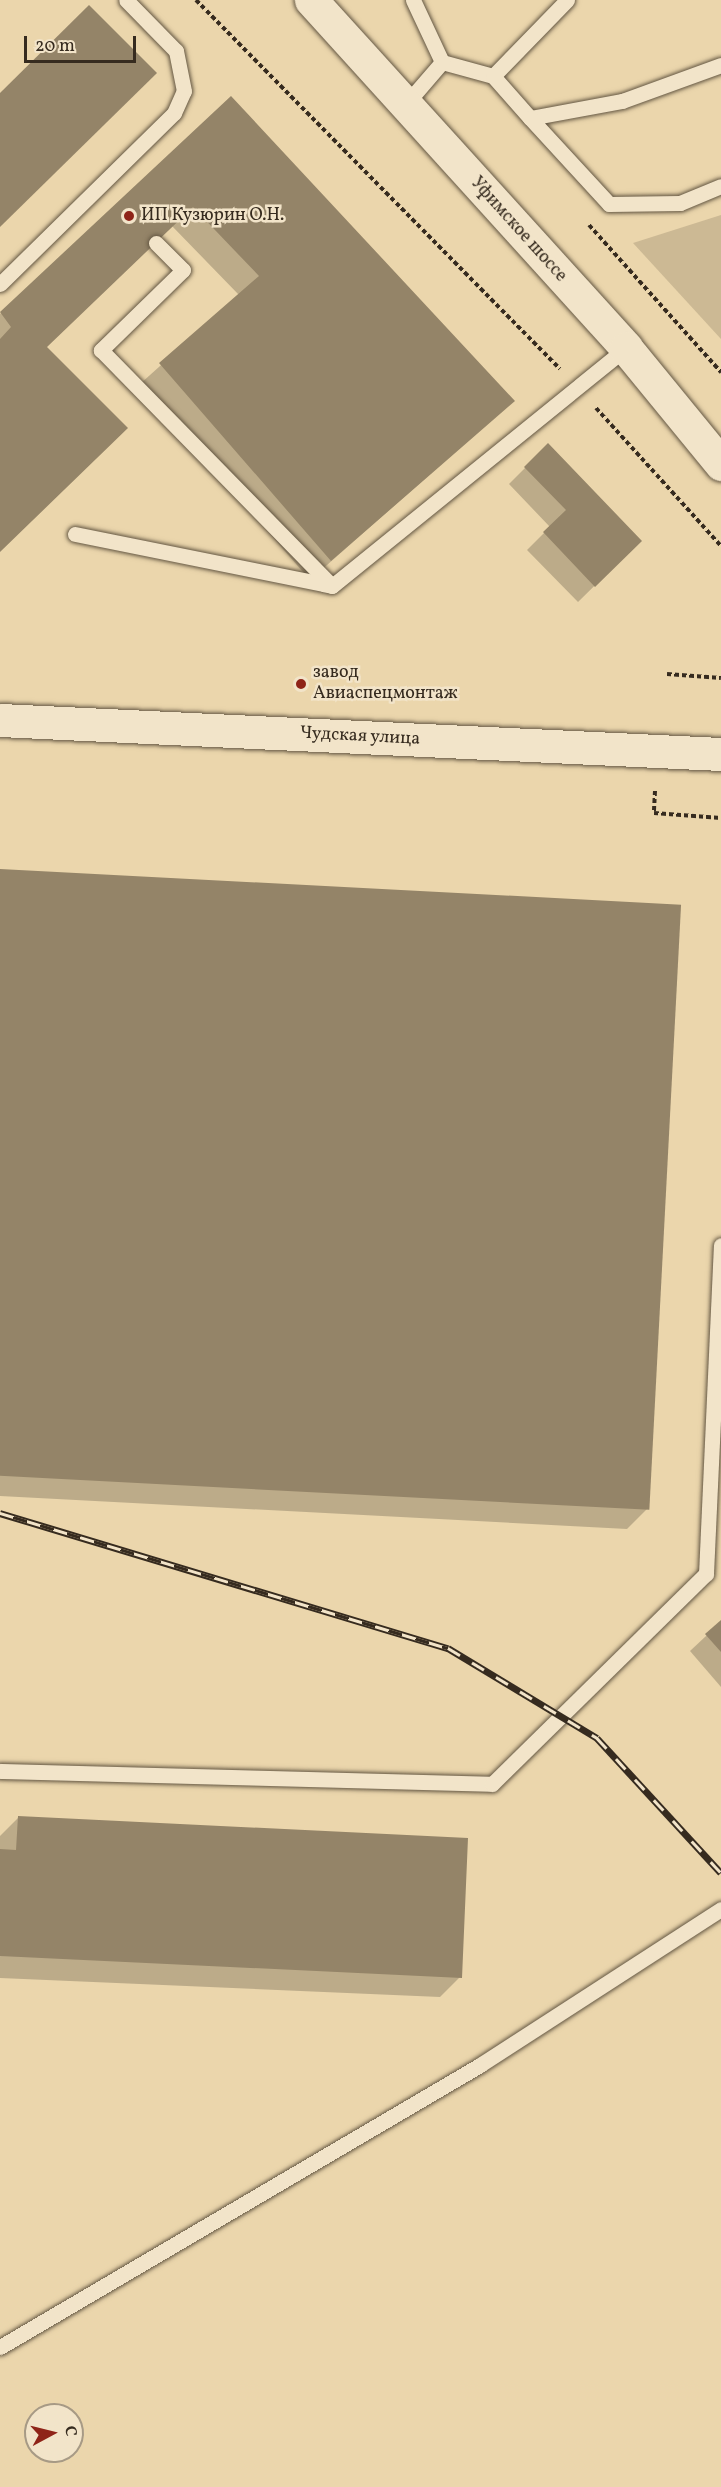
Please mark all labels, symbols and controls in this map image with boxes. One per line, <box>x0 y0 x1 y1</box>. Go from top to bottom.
scale bar <box>27 24 140 62</box>
text: 20 m <box>35 34 75 59</box>
street label: Уфимское шоссе <box>465 173 571 287</box>
place label: ИП Кузюрин О.Н. <box>141 205 284 227</box>
marker: ИП Кузюрин О.Н. <box>122 209 136 223</box>
place label: завод Авиаспецмонтаж <box>313 663 458 706</box>
marker: завод Авиаспецмонтаж <box>294 677 308 691</box>
street label: Чудская улица <box>299 723 421 751</box>
north arrow <box>24 2403 84 2463</box>
text: С <box>58 2425 81 2437</box>

